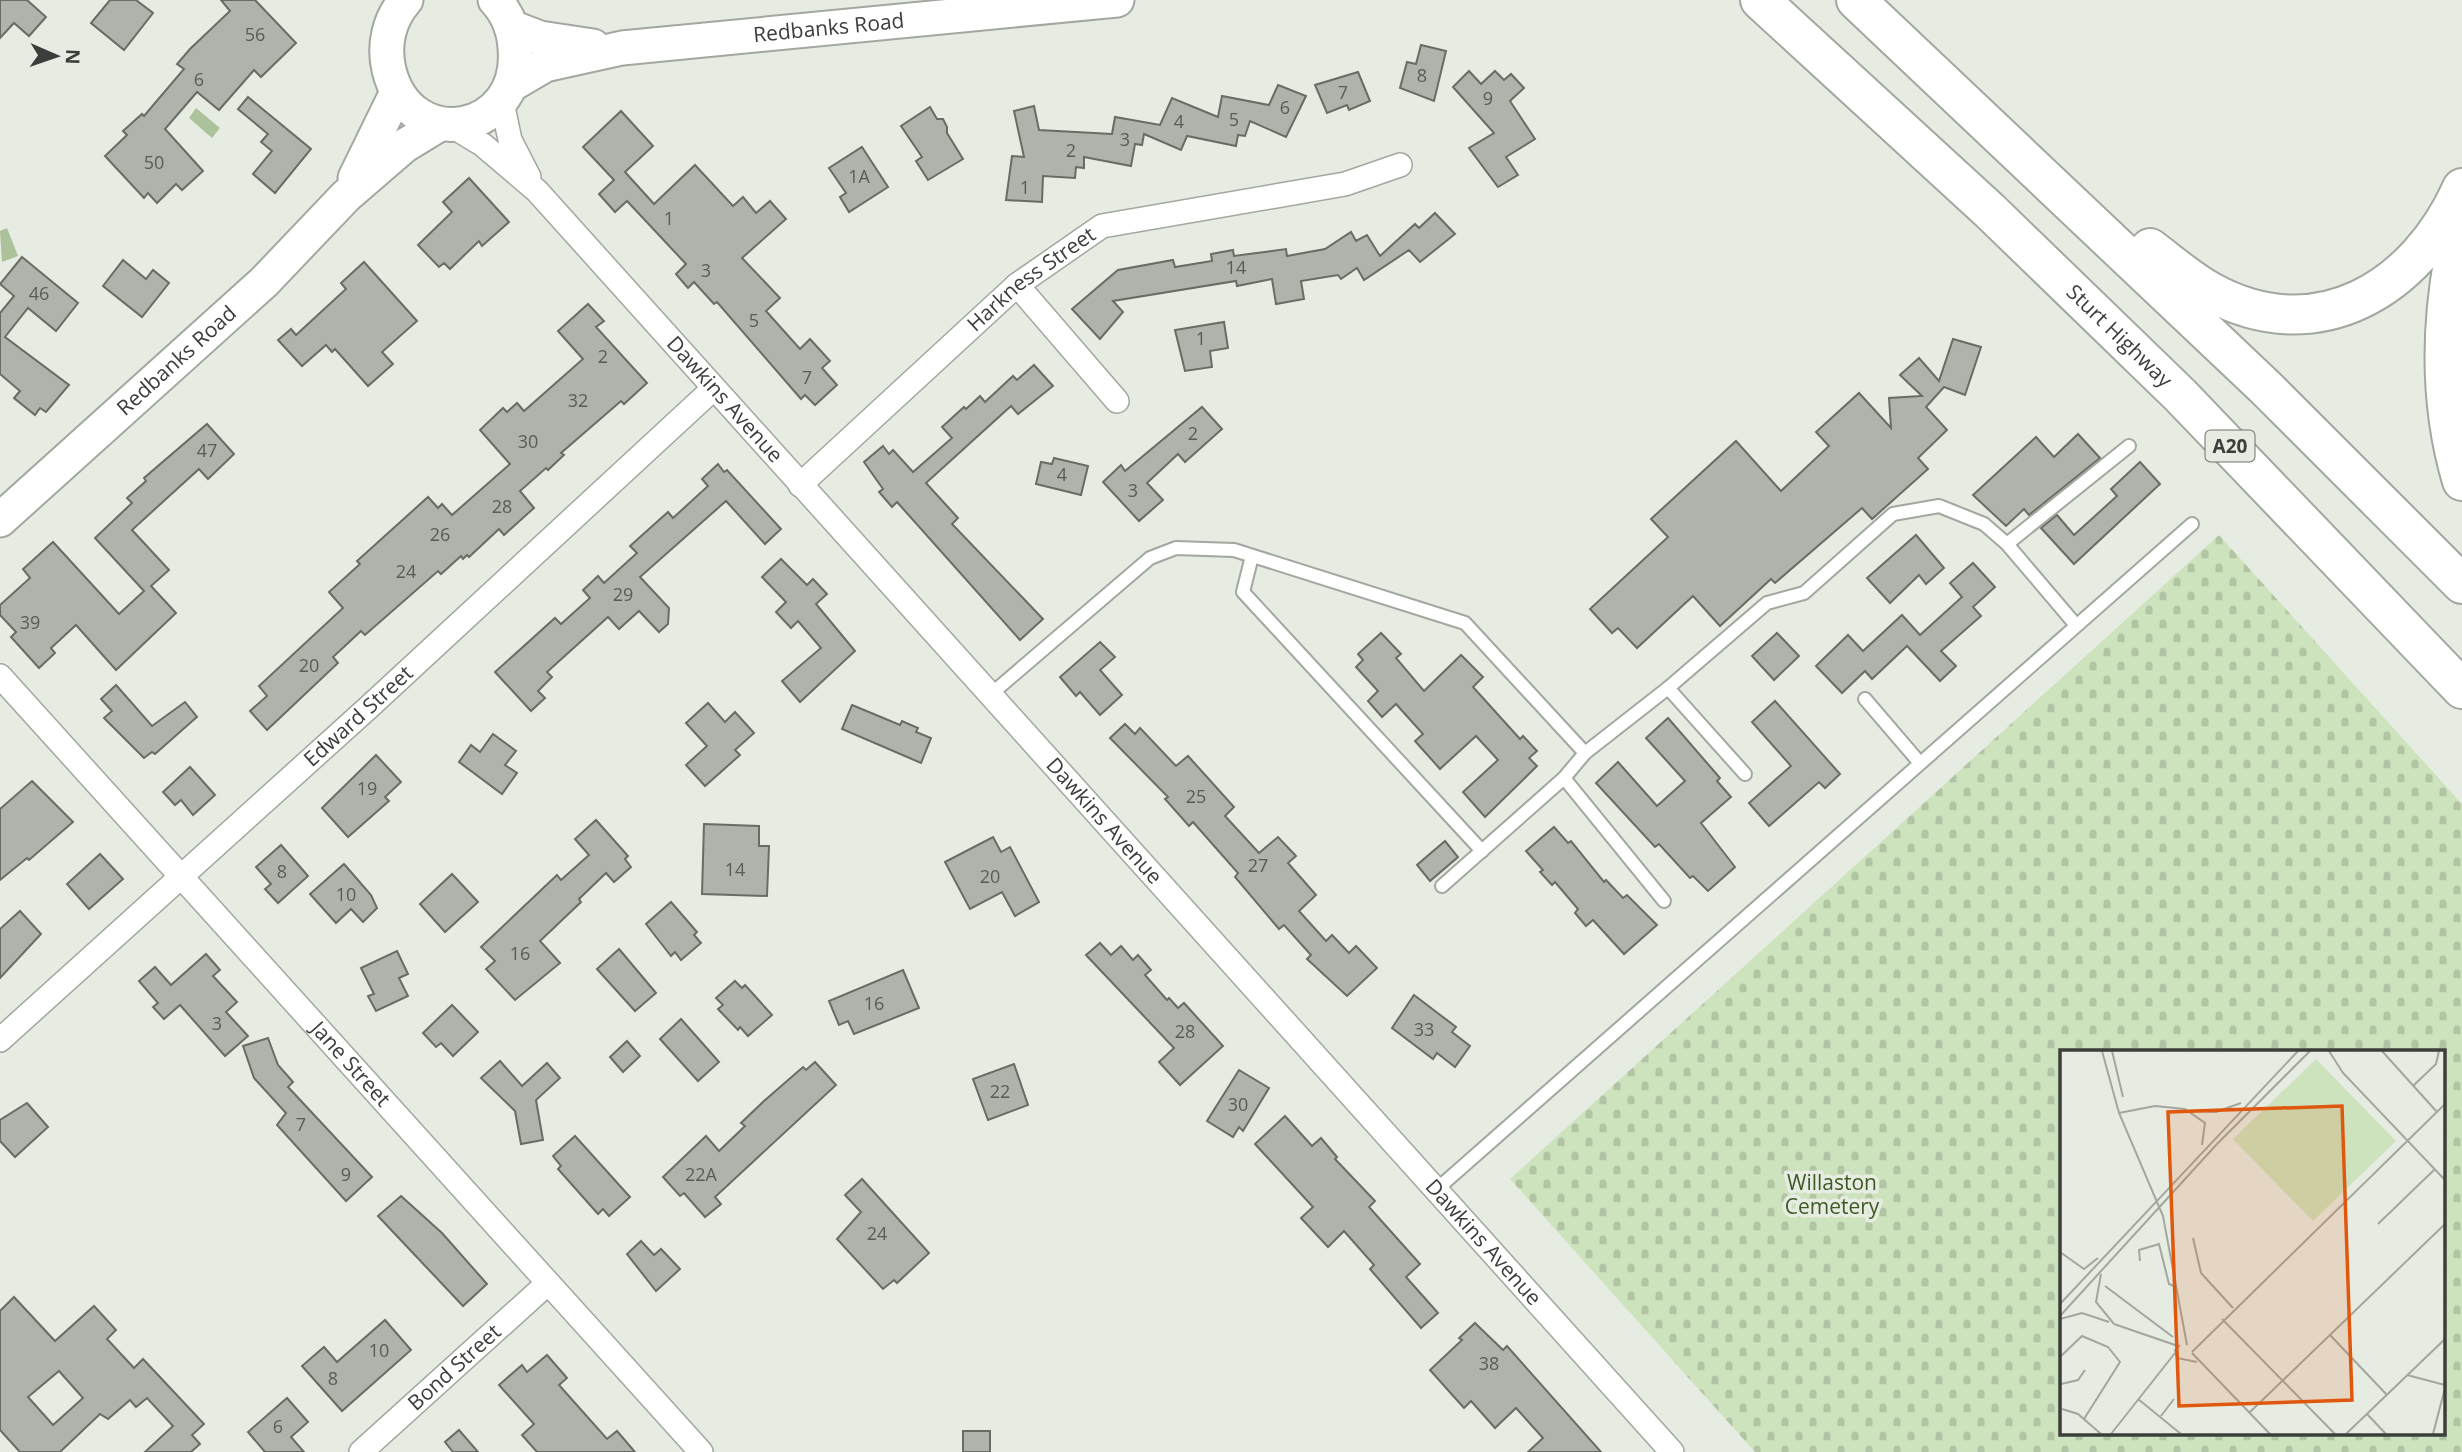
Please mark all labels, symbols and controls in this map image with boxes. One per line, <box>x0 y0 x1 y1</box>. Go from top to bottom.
street label: Redbanks Road <box>752 6 905 48</box>
north arrow <box>21 21 91 91</box>
house number: 56 <box>245 22 265 46</box>
text: N <box>60 48 86 65</box>
house number: 8 <box>1417 63 1427 87</box>
house number: 6 <box>194 67 204 91</box>
house number: 7 <box>1338 80 1348 104</box>
house number: 9 <box>1483 86 1493 110</box>
house number: 6 <box>1280 95 1290 119</box>
house number: 5 <box>1229 107 1239 131</box>
house number: 4 <box>1174 109 1184 133</box>
house number: 3 <box>1120 127 1130 151</box>
house number: 2 <box>1066 138 1076 162</box>
house number: 50 <box>144 150 164 174</box>
house number: 1A <box>848 164 870 188</box>
house number: 1 <box>1020 175 1030 199</box>
house number: 1 <box>664 206 674 230</box>
street label: Harkness Street <box>961 220 1101 337</box>
house number: 14 <box>1226 255 1246 279</box>
house number: 3 <box>701 258 711 282</box>
street label: Sturt Highway <box>2061 278 2179 393</box>
house number: 46 <box>29 281 49 305</box>
street label: Redbanks Road <box>110 299 242 421</box>
house number: 5 <box>749 308 759 332</box>
house number: 1 <box>1196 326 1206 350</box>
street label: Dawkins Avenue <box>661 330 790 468</box>
house number: 2 <box>598 344 608 368</box>
house number: 7 <box>802 365 812 389</box>
house number: 32 <box>568 388 588 412</box>
house number: 2 <box>1188 421 1198 445</box>
house number: 30 <box>518 429 538 453</box>
road number: A20 <box>2206 430 2254 462</box>
house number: 47 <box>197 438 217 462</box>
house number: 4 <box>1057 462 1067 486</box>
house number: 3 <box>1128 478 1138 502</box>
house number: 28 <box>492 494 512 518</box>
house number: 26 <box>430 522 450 546</box>
house number: 24 <box>396 559 416 583</box>
house number: 29 <box>613 582 633 606</box>
house number: 39 <box>20 610 40 634</box>
house number: 20 <box>299 653 319 677</box>
street label: Edward Street <box>297 659 418 772</box>
street label: Dawkins Avenue <box>1040 751 1169 889</box>
house number: 19 <box>357 776 377 800</box>
house number: 25 <box>1186 784 1206 808</box>
house number: 27 <box>1248 853 1268 877</box>
house number: 14 <box>725 857 745 881</box>
house number: 8 <box>277 859 287 883</box>
house number: 20 <box>980 864 1000 888</box>
house number: 10 <box>336 882 356 906</box>
house number: 16 <box>510 941 530 965</box>
house number: 16 <box>864 991 884 1015</box>
house number: 3 <box>212 1011 222 1035</box>
street label: Jane Street <box>304 1013 397 1112</box>
house number: 33 <box>1414 1017 1434 1041</box>
house number: 28 <box>1175 1019 1195 1043</box>
inset map <box>2060 1050 2444 1434</box>
house number: 22 <box>990 1079 1010 1103</box>
house number: 30 <box>1228 1092 1248 1116</box>
house number: 7 <box>296 1112 306 1136</box>
house number: 9 <box>341 1162 351 1186</box>
house number: 22A <box>685 1162 718 1186</box>
park label: Willaston Cemetery <box>1785 1168 1880 1220</box>
street label: Dawkins Avenue <box>1420 1172 1548 1311</box>
house number: 24 <box>867 1221 887 1245</box>
street label: Bond Street <box>401 1317 506 1416</box>
house number: 10 <box>369 1338 389 1362</box>
house number: 38 <box>1479 1351 1499 1375</box>
house number: 8 <box>328 1366 338 1390</box>
house number: 6 <box>273 1414 283 1438</box>

